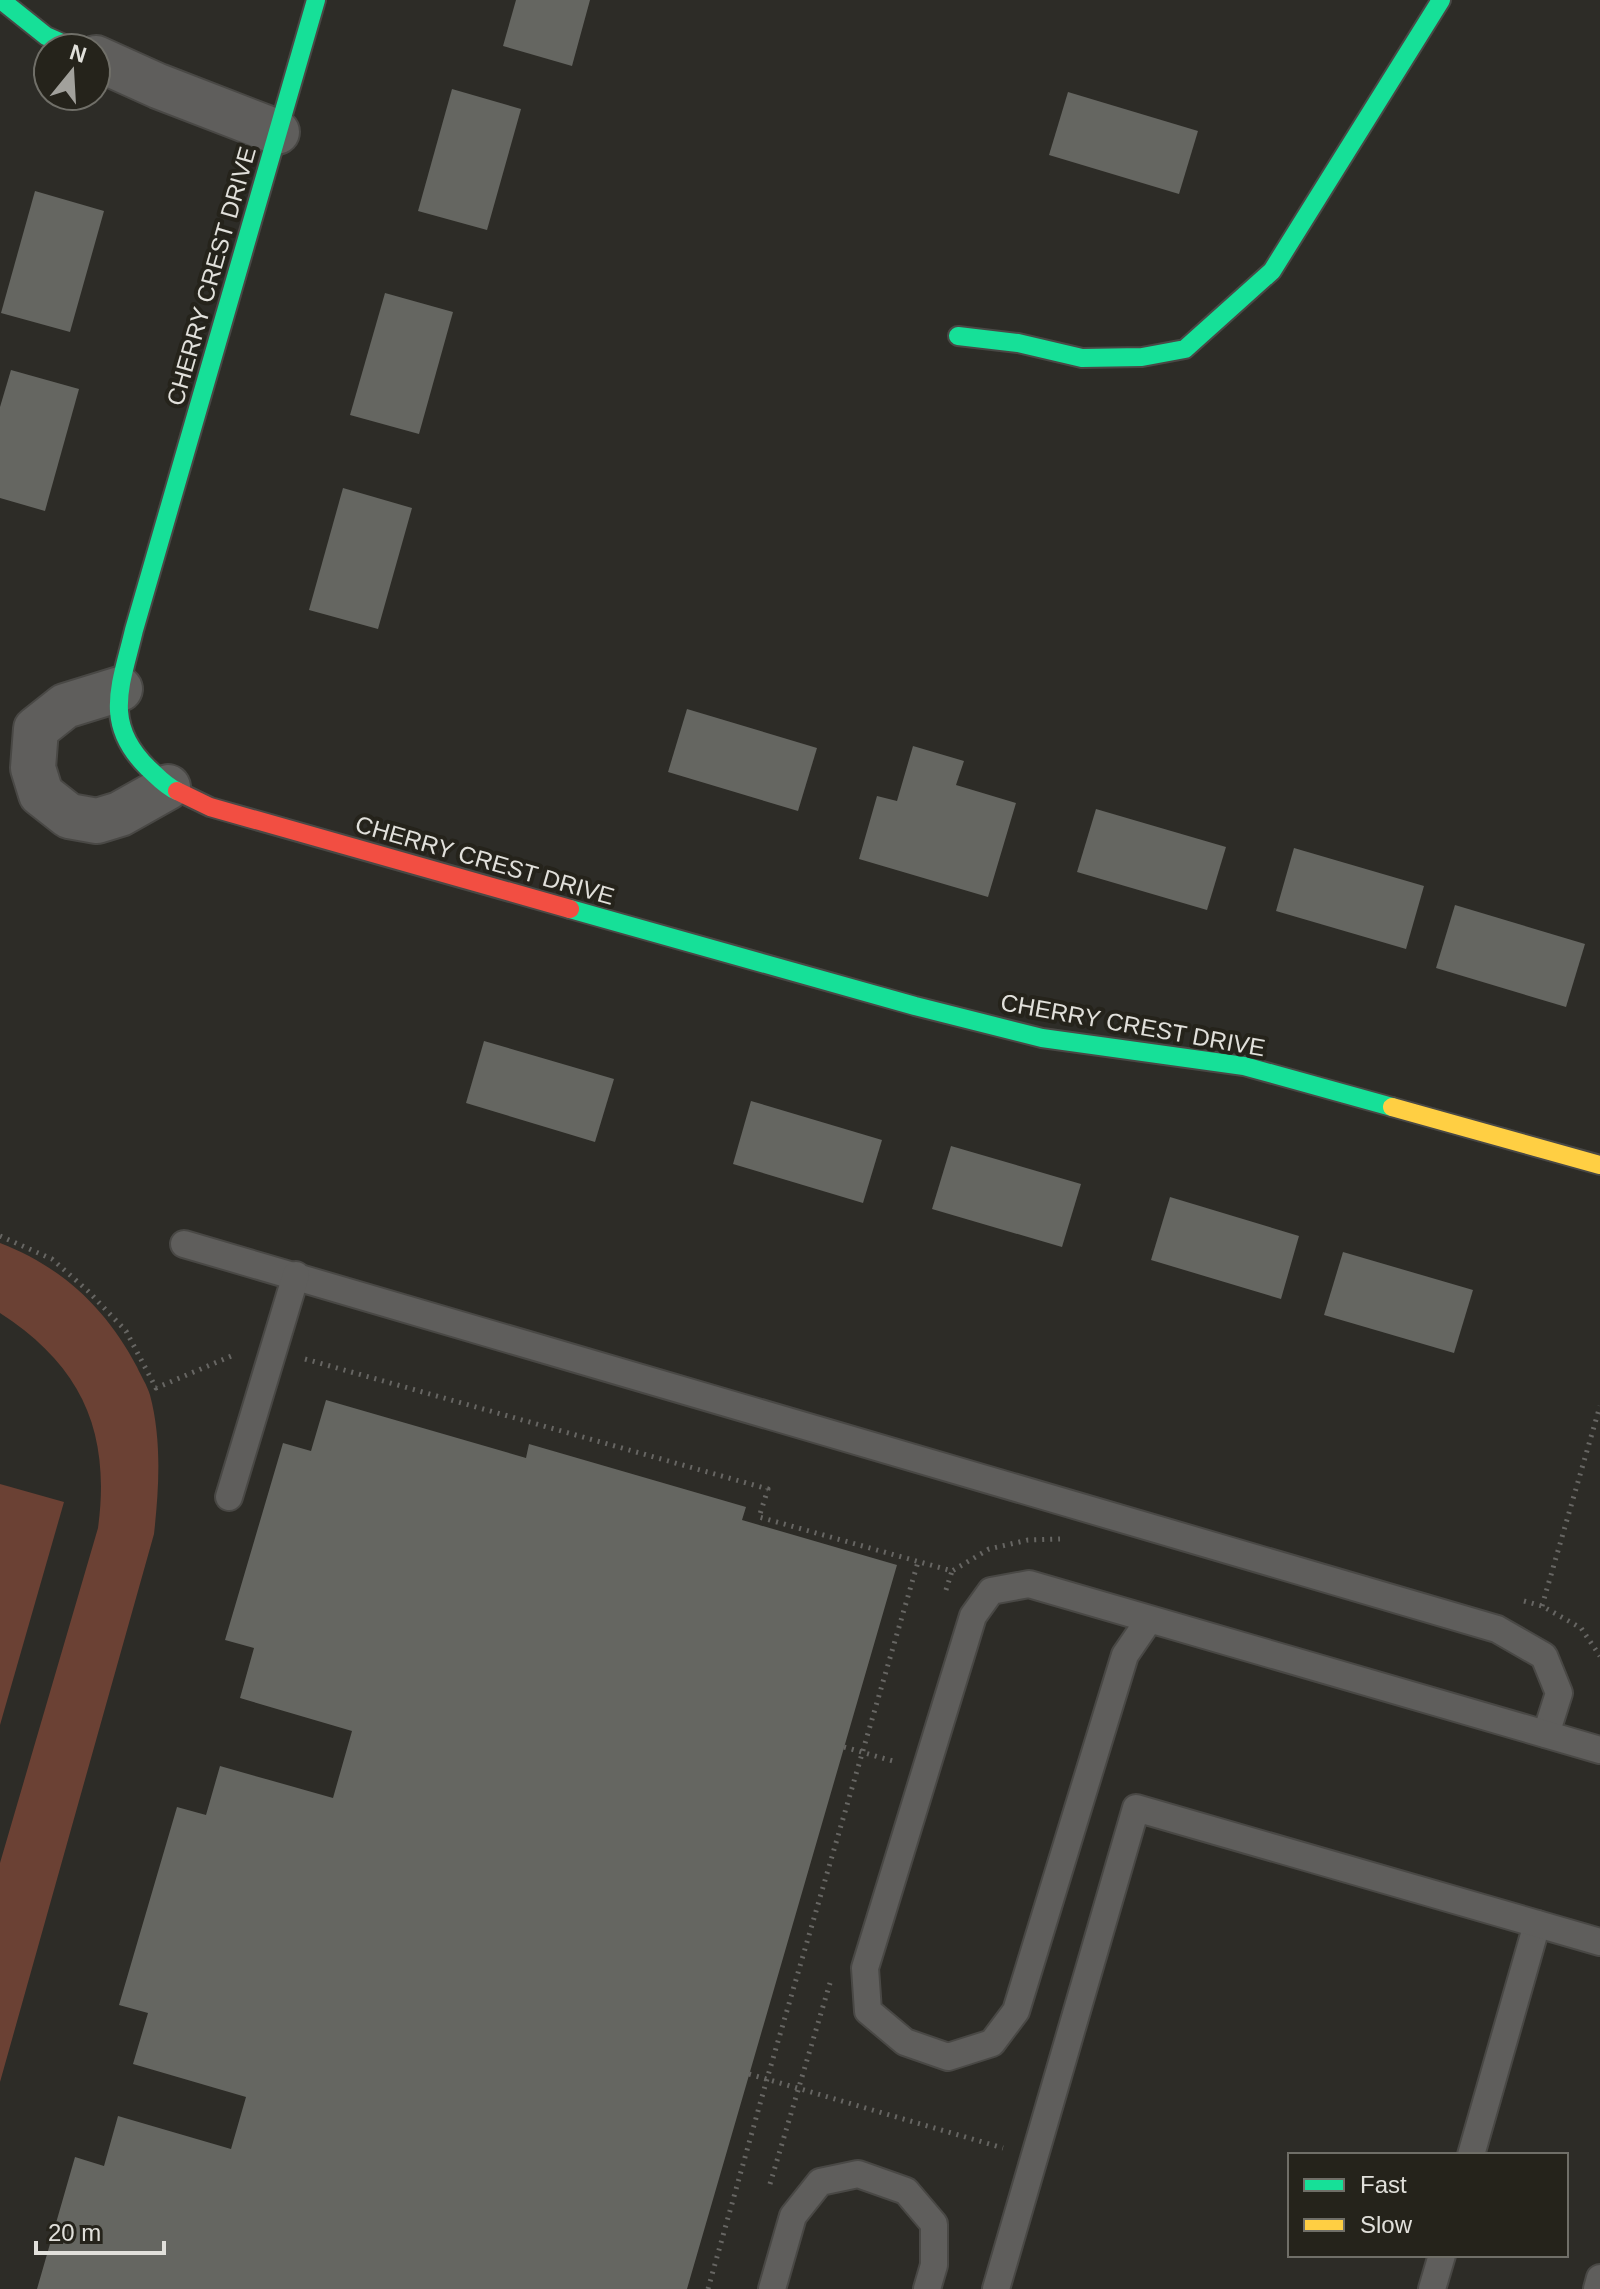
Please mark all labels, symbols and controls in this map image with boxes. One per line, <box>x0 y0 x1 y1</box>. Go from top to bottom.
north arrow <box>32 32 112 112</box>
text: N <box>67 39 89 68</box>
street label: CHERRY CREST DRIVE <box>161 143 261 409</box>
street label: CHERRY CREST DRIVE <box>352 810 618 910</box>
street label: CHERRY CREST DRIVE <box>999 988 1267 1062</box>
legend <box>1288 2153 1568 2257</box>
text: Fast <box>1360 2171 1407 2198</box>
scale bar <box>36 2205 164 2255</box>
text: Slow <box>1360 2211 1413 2238</box>
text: 20 m <box>48 2219 101 2246</box>

